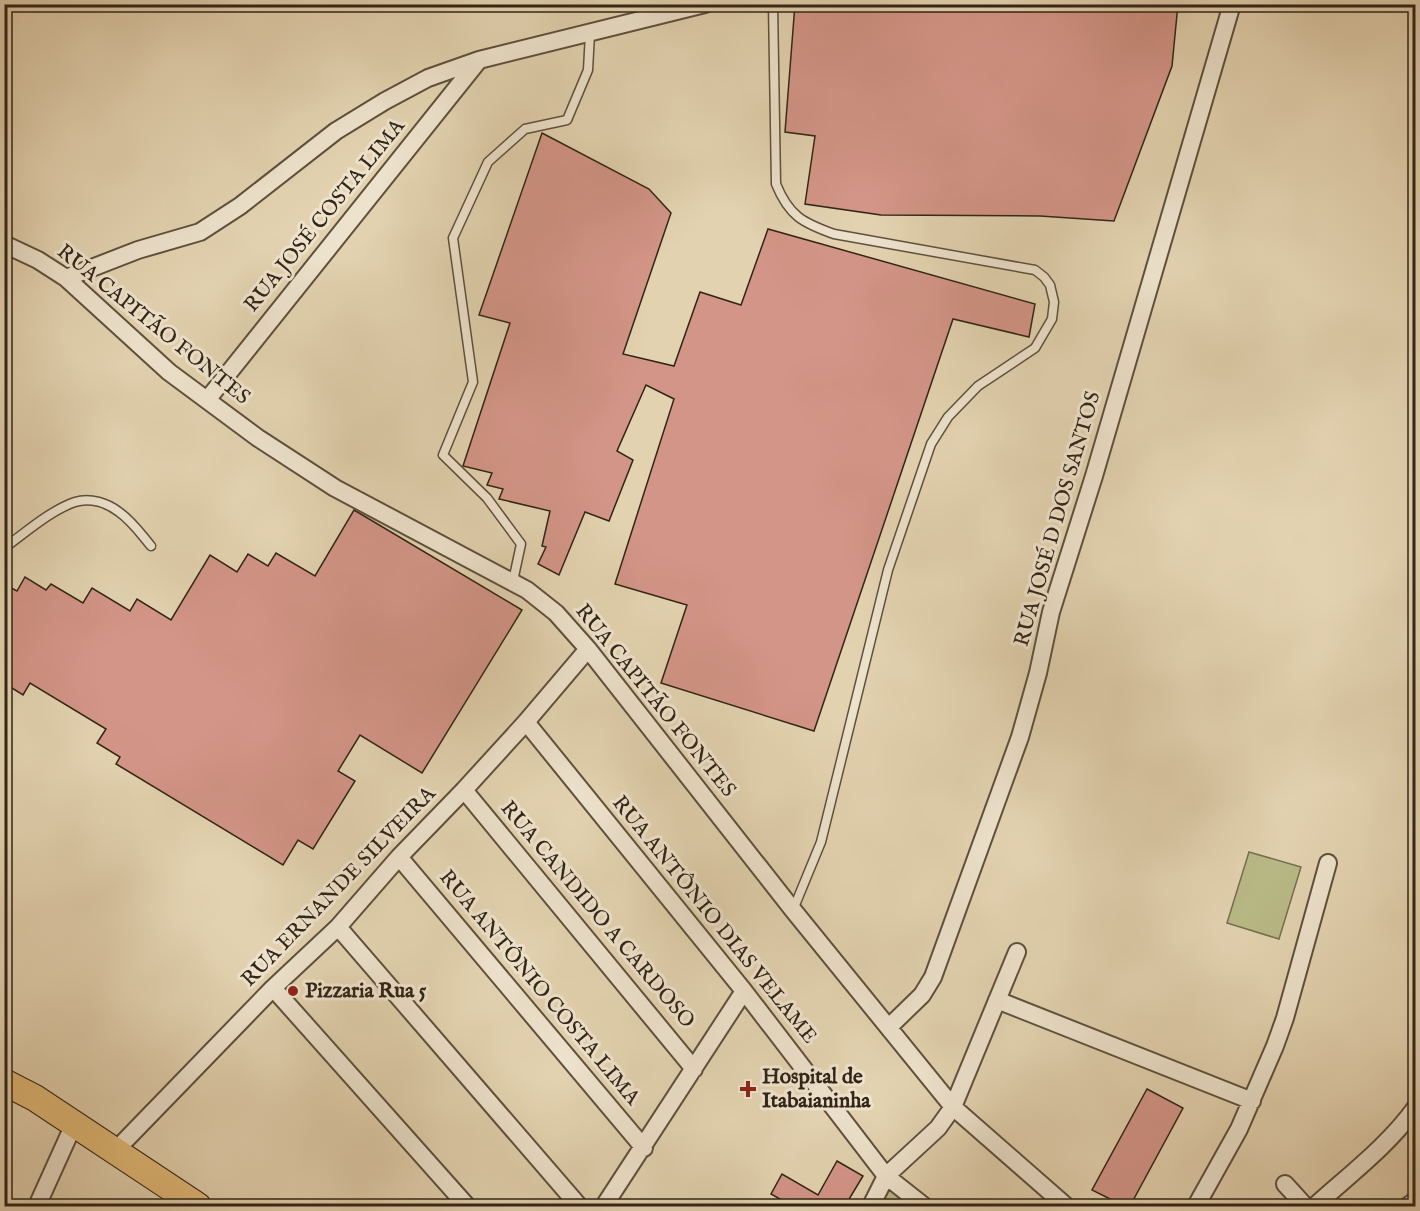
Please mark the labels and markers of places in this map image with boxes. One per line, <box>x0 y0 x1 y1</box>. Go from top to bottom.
place label: Pizzaria Rua 5 <box>305 978 427 1005</box>
marker: Pizzaria Rua 5 <box>286 984 300 998</box>
place label: Hospital de Itabaianinha <box>762 1064 871 1115</box>
marker: Hospital de Itabaianinha <box>739 1080 757 1098</box>

